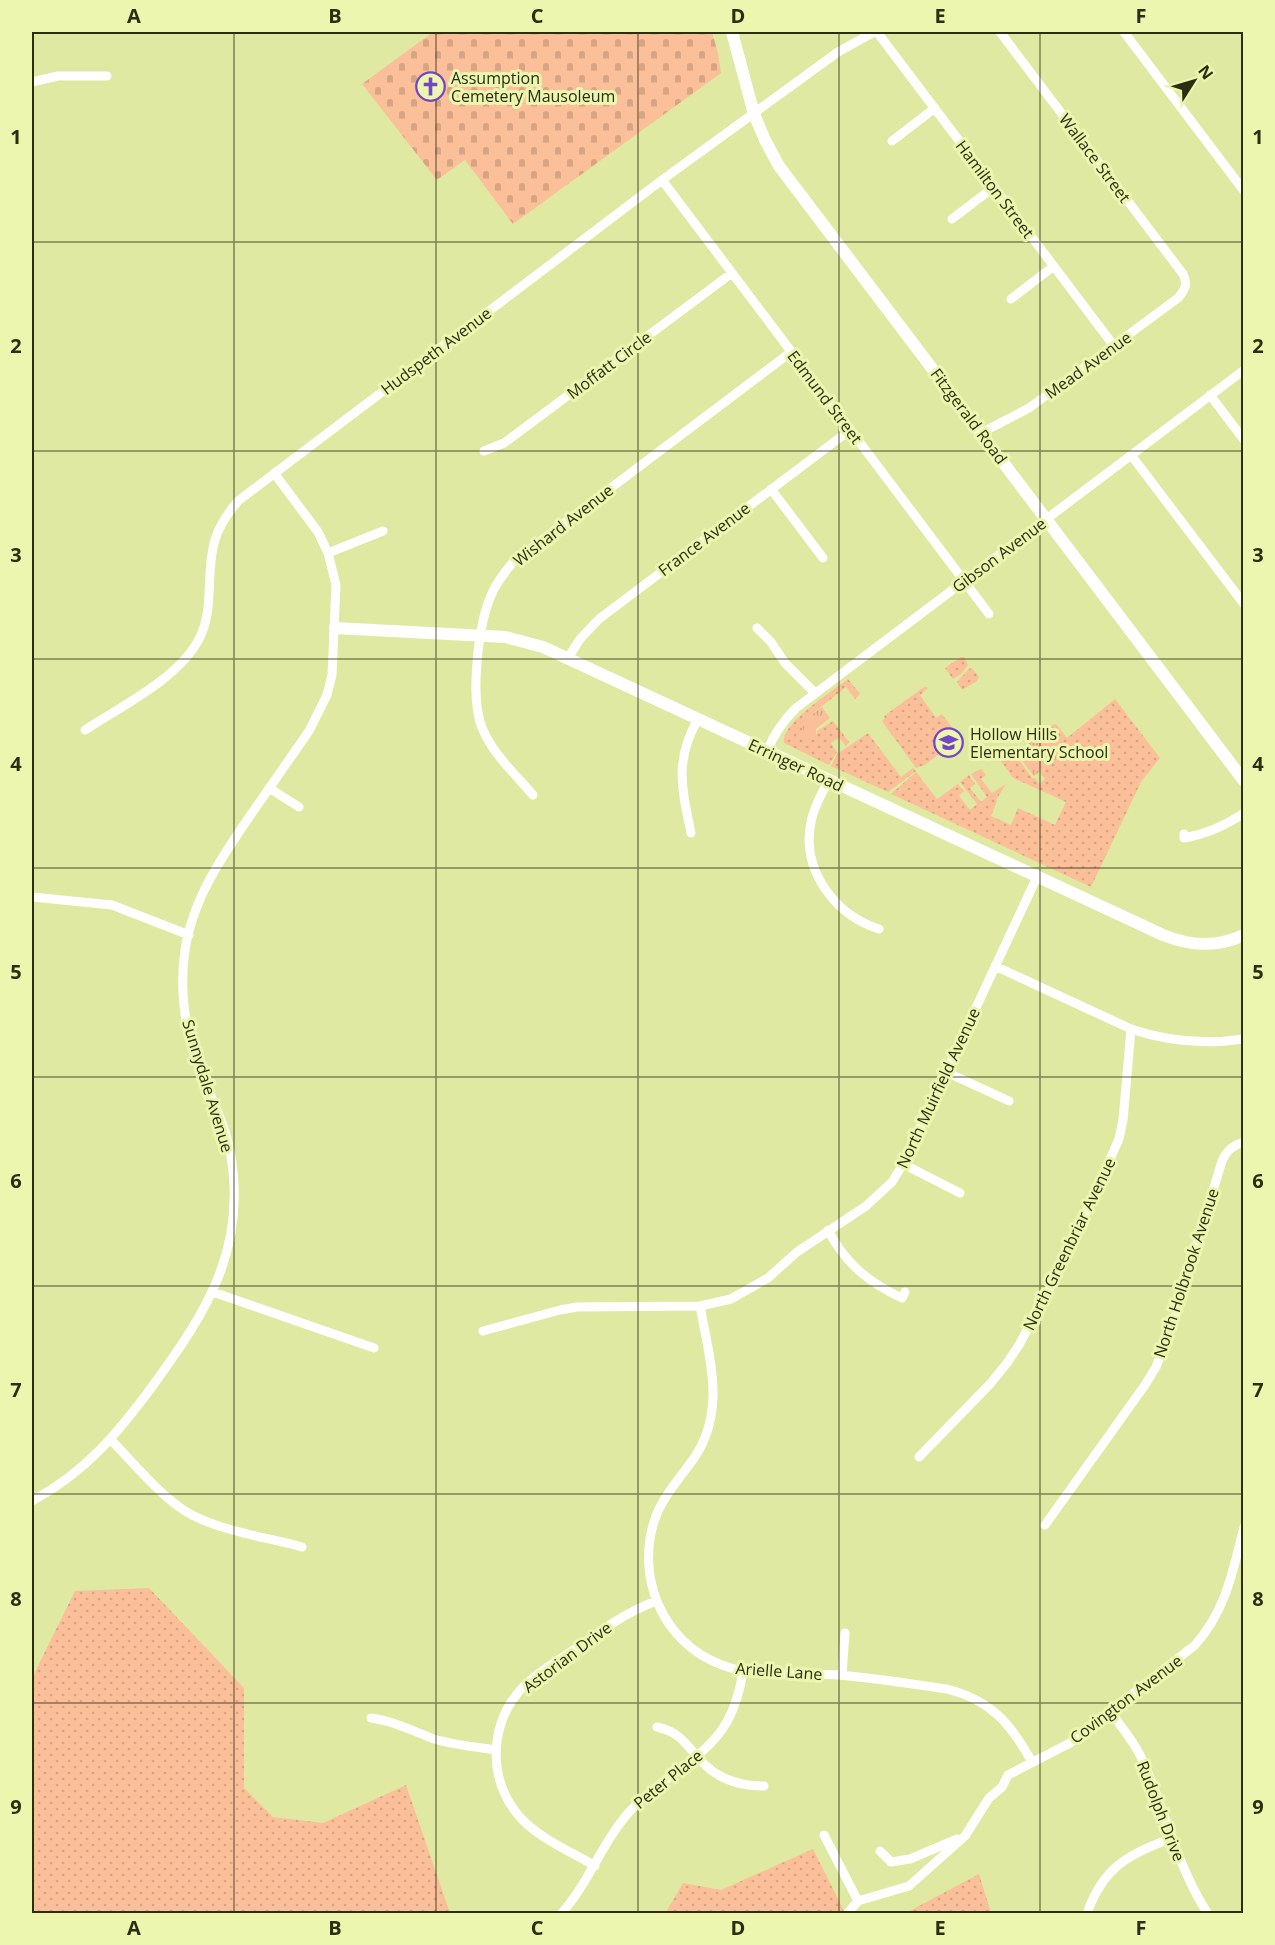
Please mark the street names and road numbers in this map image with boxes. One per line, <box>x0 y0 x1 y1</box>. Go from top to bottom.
street label: Wallace Street <box>1054 109 1136 207</box>
street label: Hamilton Street <box>951 135 1039 243</box>
street label: Hudspeth Avenue <box>376 302 496 400</box>
street label: Moffatt Circle <box>562 326 656 404</box>
street label: Mead Avenue <box>1040 326 1136 404</box>
street label: Edmund Street <box>783 346 868 448</box>
street label: Fitzgerald Road <box>926 364 1012 468</box>
street label: Wishard Avenue <box>508 479 618 571</box>
street label: France Avenue <box>653 497 755 581</box>
street label: Gibson Avenue <box>948 512 1051 598</box>
street label: Erringer Road <box>745 733 847 797</box>
street label: North Muirfield Avenue <box>891 1004 985 1172</box>
street label: Sunnydale Avenue <box>177 1017 239 1155</box>
street label: North Greenbriar Avenue <box>1018 1154 1120 1334</box>
street label: North Holbrook Avenue <box>1148 1185 1224 1361</box>
street label: Astorian Drive <box>518 1616 616 1698</box>
street label: Covington Avenue <box>1065 1650 1187 1748</box>
street label: Arielle Lane <box>735 1657 823 1685</box>
street label: Peter Place <box>629 1744 707 1814</box>
street label: Rudolph Drive <box>1132 1758 1190 1864</box>

